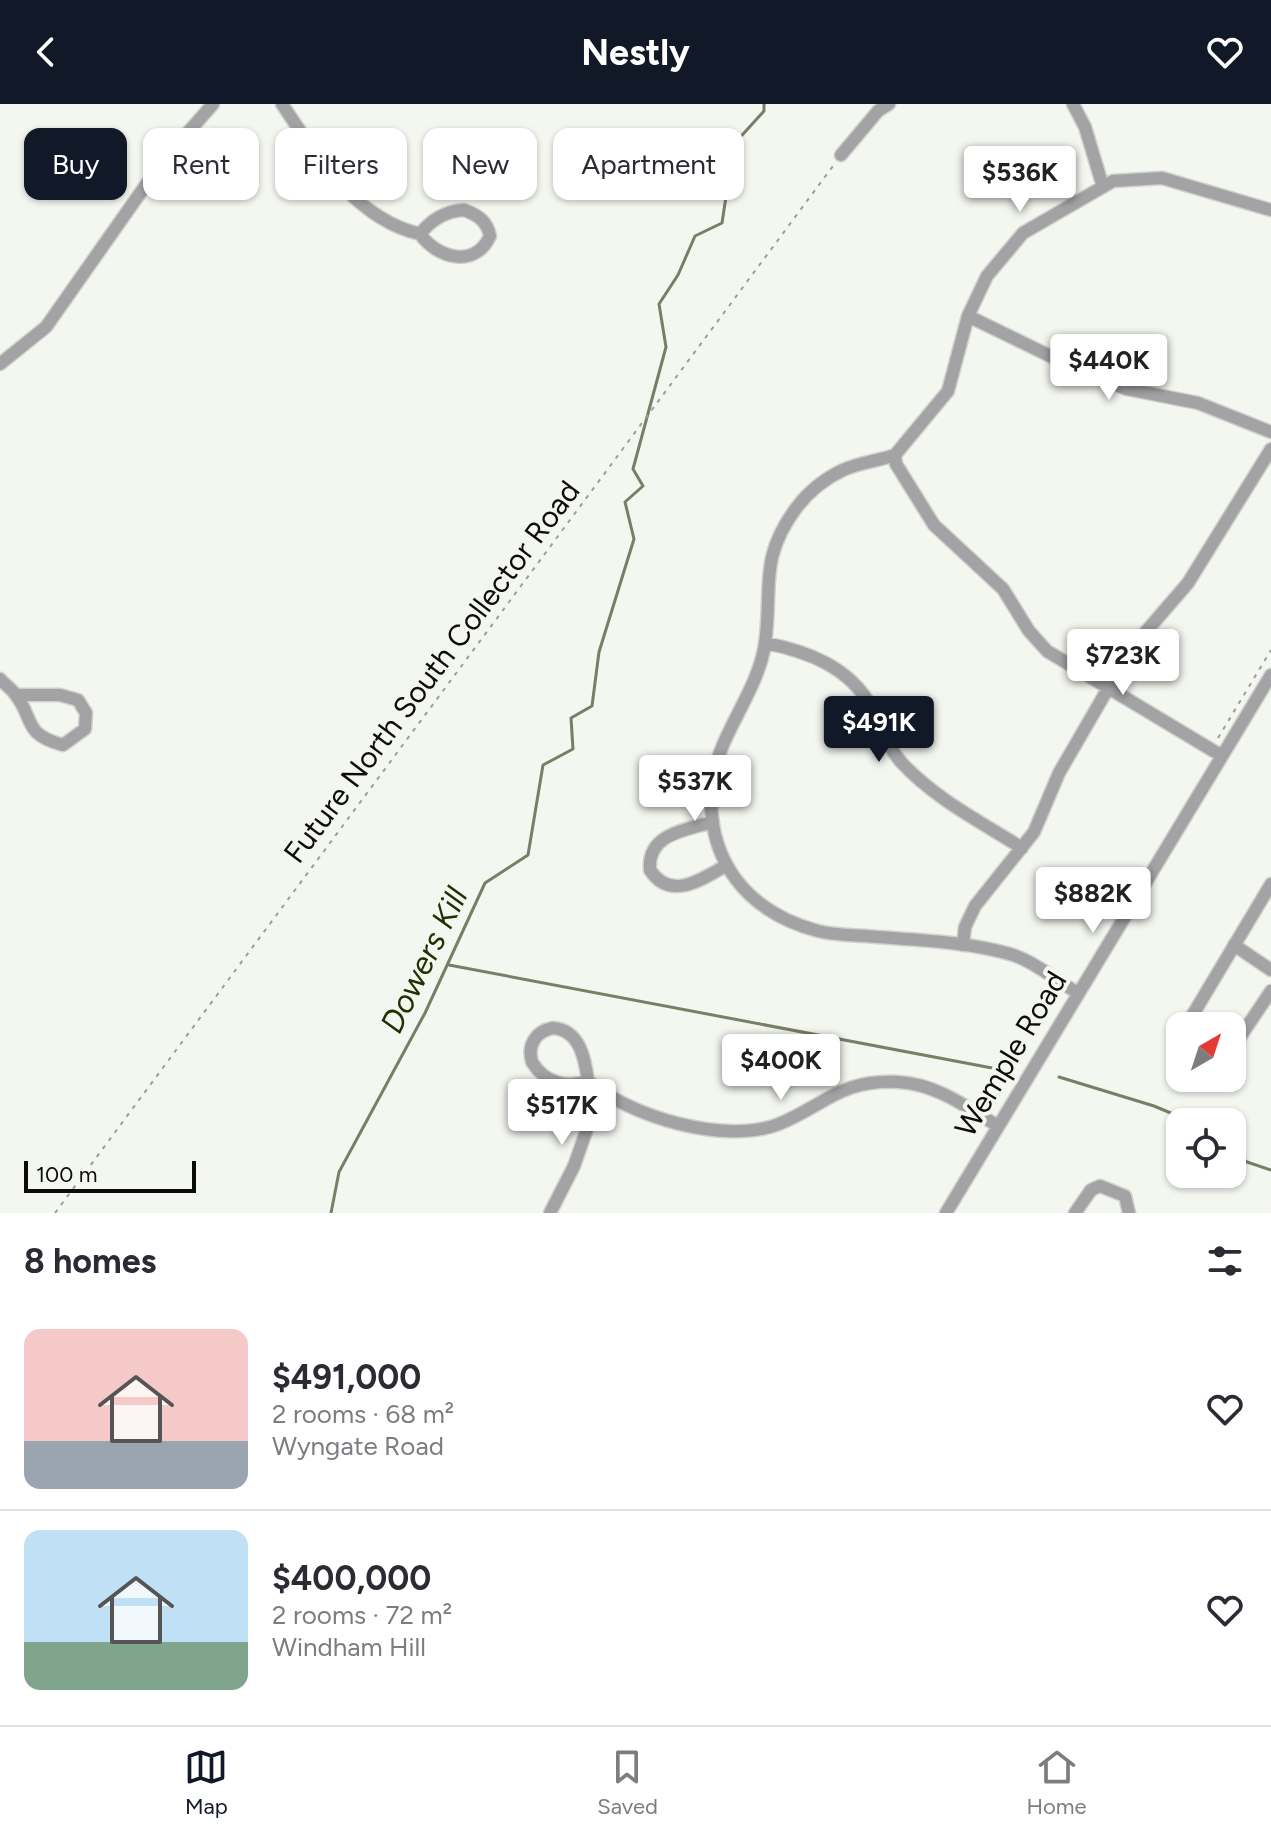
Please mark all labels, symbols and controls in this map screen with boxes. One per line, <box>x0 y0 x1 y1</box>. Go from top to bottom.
icon: back <box>24 30 68 74</box>
icon: heart <box>1203 30 1247 74</box>
text: Nestly <box>581 31 690 74</box>
chip: Buy <box>24 128 127 200</box>
chip: Rent <box>143 128 259 200</box>
chip: Filters <box>275 128 407 200</box>
chip: New <box>423 128 537 200</box>
chip: Apartment <box>553 128 744 200</box>
pin: $536K <box>964 146 1076 214</box>
text: $536K <box>982 156 1058 188</box>
pin: $440K <box>1053 334 1165 402</box>
text: $440K <box>1068 344 1150 376</box>
street label: Future North South Collector Road <box>276 473 588 870</box>
pin: $723K <box>1067 629 1179 697</box>
text: $723K <box>1085 639 1161 671</box>
pin: $491K <box>823 696 935 764</box>
text: $491K <box>842 706 916 738</box>
pin: $537K <box>639 755 751 823</box>
text: $537K <box>657 765 733 797</box>
pin: $882K <box>1037 867 1149 935</box>
text: $882K <box>1054 877 1132 909</box>
water label: Dowers Kill <box>372 880 476 1039</box>
street label: Wemple Road <box>947 964 1075 1143</box>
north arrow <box>1166 1012 1246 1092</box>
map controls <box>1166 1012 1246 1188</box>
pin: $400K <box>725 1034 837 1102</box>
text: $400K <box>740 1044 822 1076</box>
pin: $517K <box>506 1079 618 1147</box>
text: $517K <box>526 1089 598 1121</box>
button: locate <box>1166 1108 1246 1188</box>
scale bar <box>24 1157 196 1193</box>
text: 100 m <box>36 1161 97 1188</box>
icon: filters <box>1203 1239 1247 1283</box>
text: 8 homes <box>24 1241 156 1282</box>
text: $491,000 <box>272 1357 421 1398</box>
icon: home <box>88 1361 184 1457</box>
icon: heart <box>1203 1387 1247 1431</box>
text: 2 rooms · 68 m² <box>272 1398 454 1430</box>
text: Wyngate Road <box>272 1430 444 1462</box>
text: $400,000 <box>272 1558 431 1599</box>
icon: home <box>88 1562 184 1658</box>
icon: heart <box>1203 1588 1247 1632</box>
text: 2 rooms · 72 m² <box>272 1599 452 1631</box>
text: Windham Hill <box>272 1631 426 1663</box>
tab: Map <box>184 1745 228 1820</box>
tab: Saved <box>597 1745 658 1820</box>
tab: Home <box>1027 1745 1087 1820</box>

